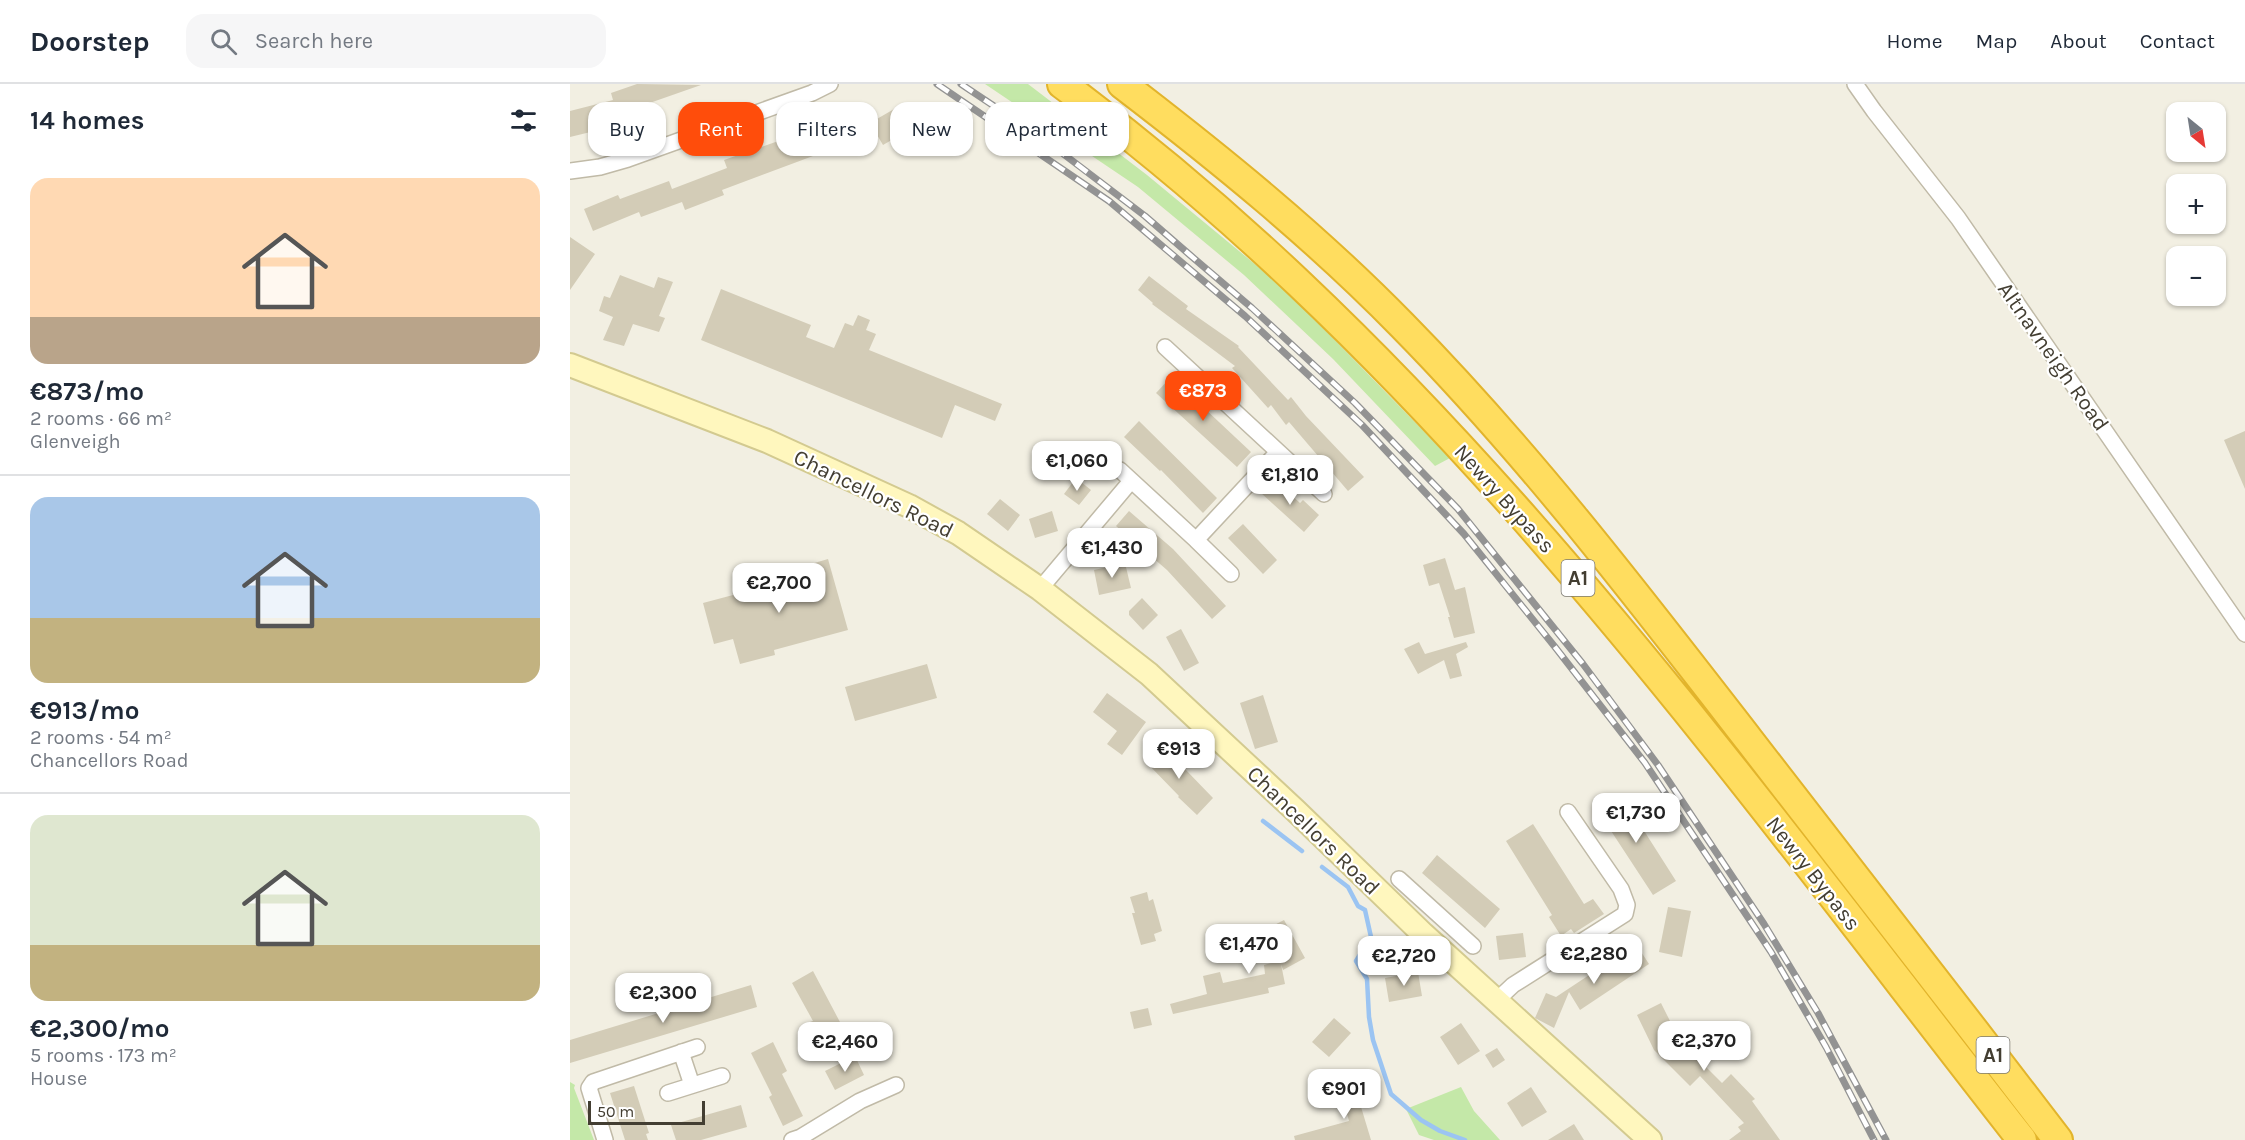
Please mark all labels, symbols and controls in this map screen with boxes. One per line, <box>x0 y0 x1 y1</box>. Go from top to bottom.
search box <box>186 14 606 68</box>
text: Doorstep <box>30 25 150 58</box>
icon: search <box>207 25 240 58</box>
text: Search here <box>255 28 373 54</box>
text: Home <box>1887 29 1943 53</box>
text: Map <box>1976 29 2017 53</box>
text: About <box>2050 29 2107 53</box>
text: Contact <box>2140 29 2215 53</box>
chip: Buy <box>588 102 666 156</box>
chip: Rent <box>678 102 764 156</box>
chip: Filters <box>776 102 878 156</box>
chip: New <box>890 102 973 156</box>
chip: Apartment <box>985 102 1129 156</box>
north arrow <box>2166 102 2226 162</box>
map controls <box>2166 102 2226 306</box>
icon: filters <box>507 104 540 137</box>
text: 14 homes <box>30 105 144 136</box>
button: + <box>2166 174 2226 234</box>
icon: home <box>231 217 339 325</box>
button: − <box>2166 246 2226 306</box>
street label: Altnavneigh Road <box>1992 277 2114 436</box>
pin: €873 <box>1167 371 1239 422</box>
text: €873/mo <box>30 376 144 407</box>
text: €873 <box>1179 379 1227 402</box>
text: 2 rooms · 66 m² <box>30 407 172 430</box>
text: Glenveigh <box>30 430 120 453</box>
street label: Newry Bypass <box>1449 439 1560 559</box>
pin: €1,060 <box>1028 441 1126 492</box>
street label: Chancellors Road <box>789 444 958 544</box>
text: €1,060 <box>1046 449 1108 472</box>
pin: €1,810 <box>1241 455 1339 506</box>
text: €1,810 <box>1261 463 1319 486</box>
pin: €1,430 <box>1063 528 1161 579</box>
icon: home <box>231 536 339 644</box>
text: €1,430 <box>1081 536 1143 559</box>
road number: A1 <box>1562 560 1594 596</box>
pin: €2,700 <box>730 563 828 614</box>
text: €2,700 <box>746 571 812 594</box>
text: €913/mo <box>30 695 139 726</box>
text: 2 rooms · 54 m² <box>30 726 172 749</box>
pin: €913 <box>1143 729 1215 780</box>
text: €913 <box>1157 737 1201 760</box>
text: Chancellors Road <box>30 749 189 772</box>
street label: Chancellors Road <box>1242 761 1385 901</box>
pin: €1,730 <box>1587 793 1685 844</box>
text: €1,730 <box>1606 801 1666 824</box>
street label: Newry Bypass <box>1761 811 1866 936</box>
icon: home <box>231 854 339 962</box>
pin: €1,470 <box>1200 924 1298 975</box>
text: €1,470 <box>1219 932 1279 955</box>
pin: €2,280 <box>1545 934 1643 985</box>
pin: €2,720 <box>1355 936 1453 987</box>
text: €2,280 <box>1560 942 1628 965</box>
text: €2,720 <box>1372 944 1436 967</box>
pin: €2,300 <box>614 973 712 1024</box>
text: €2,300 <box>629 981 697 1004</box>
text: €2,300/mo <box>30 1013 170 1044</box>
pin: €2,370 <box>1655 1021 1753 1072</box>
pin: €2,460 <box>796 1022 894 1073</box>
text: €2,370 <box>1672 1029 1736 1052</box>
text: €2,460 <box>812 1030 878 1053</box>
road number: A1 <box>1976 1037 2010 1073</box>
text: 5 rooms · 173 m² <box>30 1044 177 1067</box>
text: House <box>30 1067 87 1090</box>
pin: €901 <box>1308 1069 1380 1120</box>
text: €901 <box>1322 1077 1366 1100</box>
scale bar <box>588 1098 705 1126</box>
text: 50 m <box>597 1102 634 1121</box>

